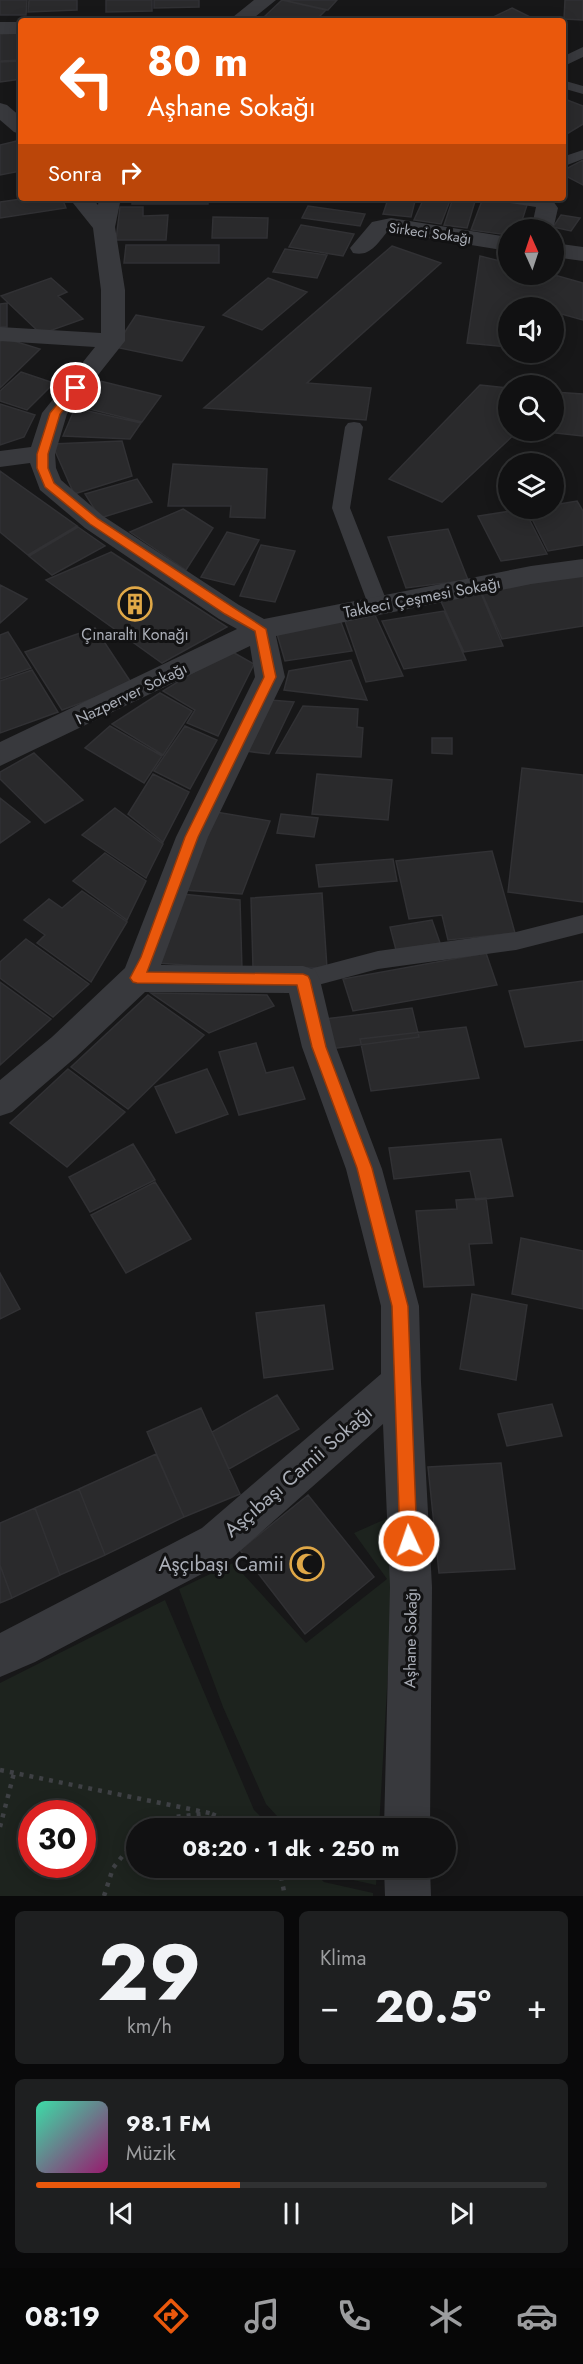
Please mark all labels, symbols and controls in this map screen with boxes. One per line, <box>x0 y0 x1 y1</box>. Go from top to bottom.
text: 80 m <box>147 31 248 92</box>
icon: left <box>48 42 126 120</box>
text: Aşhane Sokağı <box>147 87 316 126</box>
icon: right <box>114 156 147 189</box>
text: Sonra <box>48 157 102 189</box>
street label: Sirkeci Sokağı <box>387 217 473 249</box>
north arrow <box>498 219 564 285</box>
map controls <box>498 219 564 519</box>
button: sound <box>498 297 564 363</box>
pin <box>50 362 101 413</box>
icon: arrive <box>59 371 92 404</box>
button: search <box>498 375 564 441</box>
button: layers <box>498 453 564 519</box>
street label: Takkeci Çeşmesi Sokağı <box>342 571 503 624</box>
building icon: Çınaraltı Konağı <box>117 586 153 622</box>
place label: Çınaraltı Konağı <box>81 623 189 646</box>
street label: Nazperver Sokağı <box>72 656 191 730</box>
street label: Aşçıbaşı Camii Sokağı <box>218 1399 379 1544</box>
position arrow <box>377 1509 441 1573</box>
mosque icon: Aşçıbaşı Camii <box>289 1546 325 1582</box>
place label: Aşçıbaşı Camii <box>158 1550 284 1579</box>
street label: Aşhane Sokağı <box>398 1588 423 1688</box>
speed limit sign: 30 <box>18 1800 96 1878</box>
text: 08:20 · 1 dk · 250 m <box>183 1832 399 1864</box>
text: 29 <box>98 1917 201 2029</box>
text: Klima <box>320 1944 366 1973</box>
text: 20.5° <box>375 1974 491 2039</box>
text: − <box>320 1983 339 2030</box>
text: + <box>527 1983 547 2030</box>
text: km/h <box>127 2012 172 2041</box>
text: 98.1 FM <box>126 2107 211 2139</box>
text: Müzik <box>126 2139 176 2168</box>
icon: previous <box>105 2197 138 2230</box>
icon: pause <box>275 2197 308 2230</box>
icon: next <box>445 2197 478 2230</box>
icon: directions <box>150 2295 192 2337</box>
icon: music <box>241 2295 283 2337</box>
icon: phone <box>333 2295 375 2337</box>
icon: climate <box>425 2295 467 2337</box>
icon: car <box>516 2295 558 2337</box>
text: 08:19 <box>25 2297 100 2336</box>

